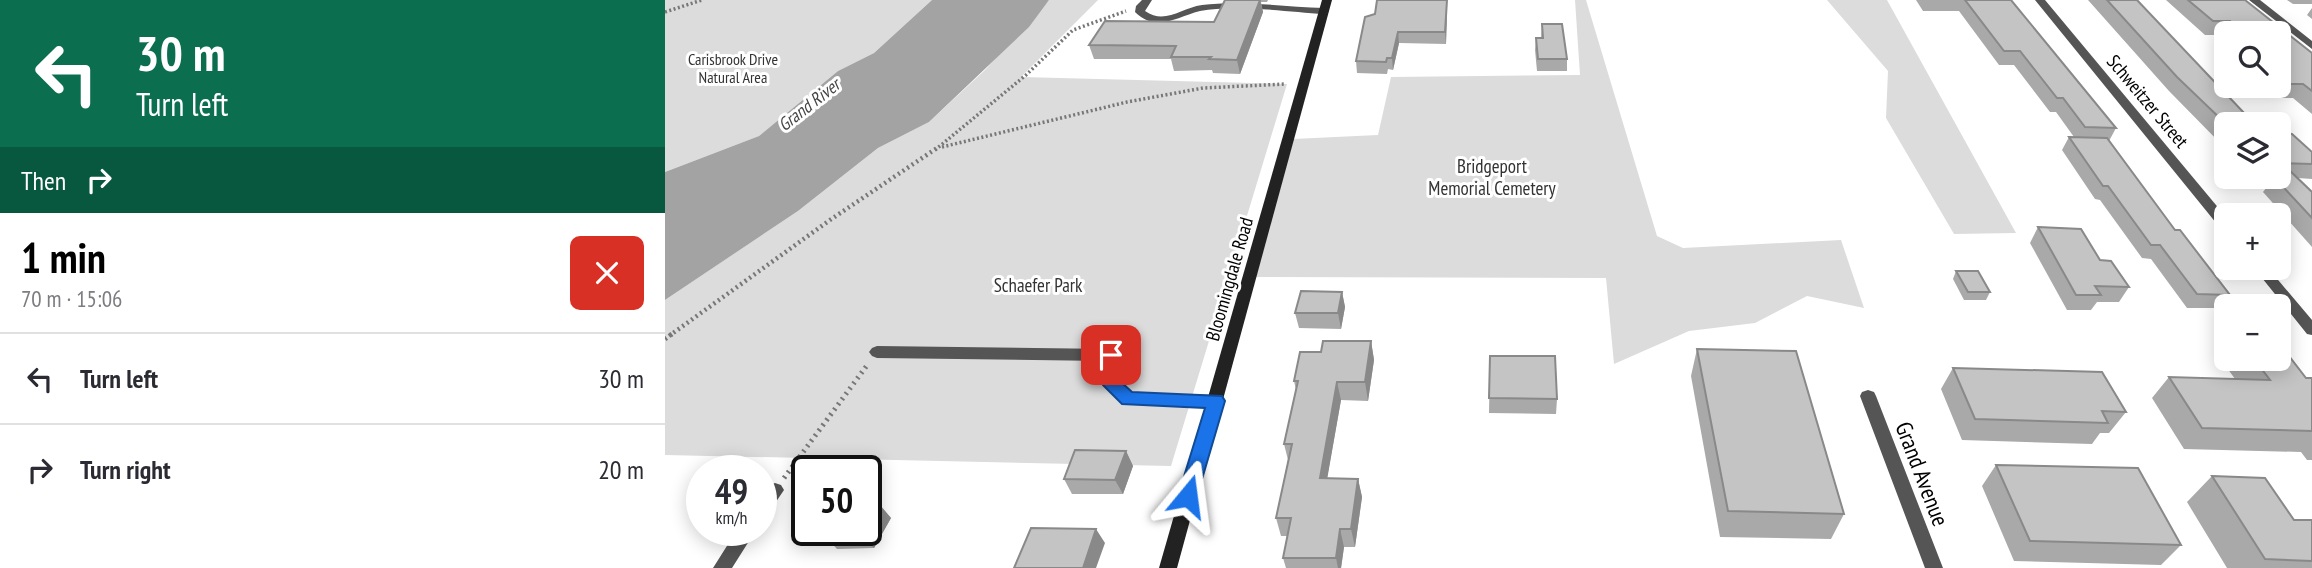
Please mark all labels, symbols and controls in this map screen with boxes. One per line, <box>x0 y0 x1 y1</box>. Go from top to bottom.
text: 30 m <box>136 21 225 85</box>
map controls <box>2214 21 2291 371</box>
button: search <box>2214 21 2291 98</box>
icon: left <box>21 28 112 119</box>
park label: Carisbrook Drive Natural Area <box>688 49 778 87</box>
street label: Schweitzer Street <box>2102 49 2194 153</box>
water label: Grand River <box>773 71 847 136</box>
text: Turn left <box>136 83 228 125</box>
button: layers <box>2214 112 2291 189</box>
park label: Bridgeport Memorial Cemetery <box>1428 154 1557 200</box>
icon: right <box>80 161 118 199</box>
text: Then <box>21 164 66 197</box>
button: + <box>2214 203 2291 280</box>
street label: Bloomingdale Road <box>1200 214 1258 344</box>
text: 1 min <box>21 230 106 285</box>
button: close <box>570 236 644 310</box>
park label: Schaefer Park <box>994 273 1083 297</box>
text: 70 m · 15:06 <box>21 284 122 313</box>
button: − <box>2214 294 2291 371</box>
pin <box>1081 325 1141 385</box>
icon: arrive <box>1092 336 1130 374</box>
icon: left <box>21 360 59 398</box>
text: Turn left <box>80 362 158 395</box>
text: 30 m <box>598 362 644 395</box>
street label: Grand Avenue <box>1889 418 1956 530</box>
icon: right <box>21 451 59 489</box>
text: Turn right <box>80 453 171 486</box>
text: 20 m <box>598 453 644 486</box>
speed limit sign: 50 <box>791 455 882 546</box>
position arrow <box>1151 459 1225 533</box>
text: 49 <box>715 468 748 514</box>
text: km/h <box>716 506 747 529</box>

